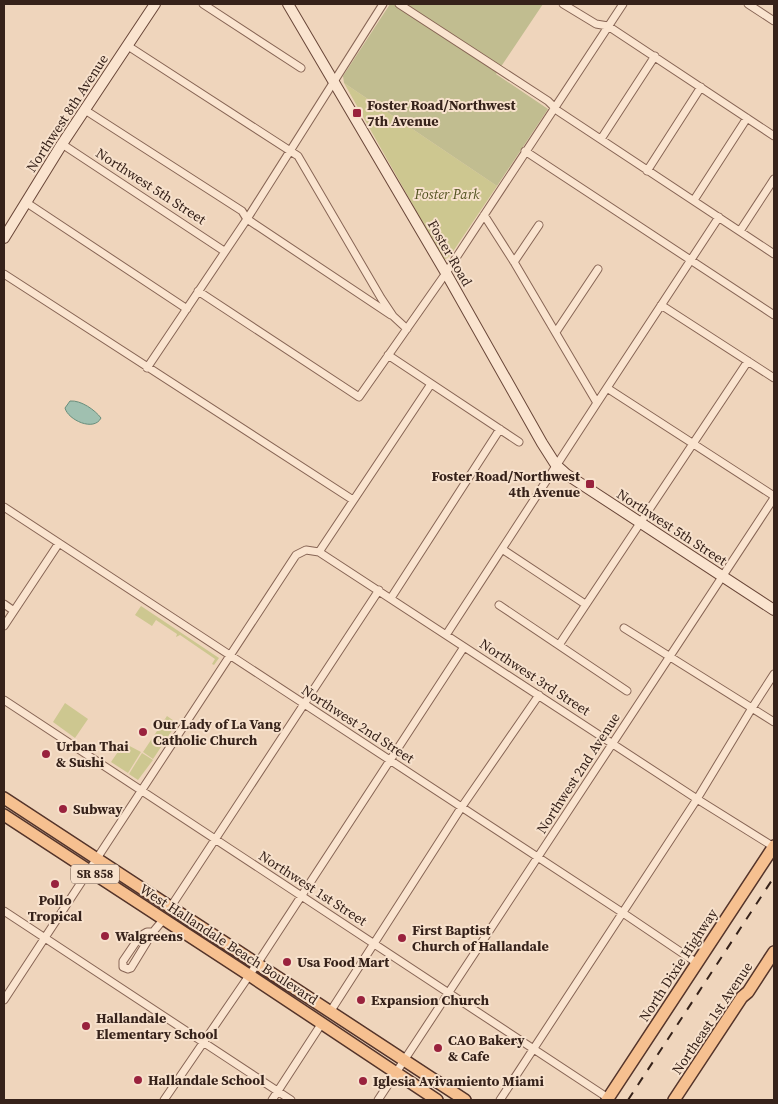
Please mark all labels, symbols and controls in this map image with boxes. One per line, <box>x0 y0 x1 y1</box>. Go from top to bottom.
street label: Northwest 8th Avenue <box>21 50 113 176</box>
place label: Foster Road/Northwest 7th Avenue <box>367 95 516 131</box>
marker: Foster Road/Northwest 7th Avenue <box>351 107 363 119</box>
street label: Northwest 5th Street <box>92 143 210 229</box>
park label: Foster Park <box>413 184 480 204</box>
street label: Foster Road <box>423 216 477 290</box>
place label: Foster Road/Northwest 4th Avenue <box>432 466 581 502</box>
marker: Foster Road/Northwest 4th Avenue <box>584 478 596 490</box>
street label: Northwest 5th Street <box>613 484 731 570</box>
street label: Northwest 3rd Street <box>476 634 595 721</box>
street label: Northwest 2nd Street <box>298 680 419 768</box>
street label: Northwest 2nd Avenue <box>531 709 625 837</box>
place label: Our Lady of La Vang Catholic Church <box>153 714 281 750</box>
marker: Our Lady of La Vang Catholic Church <box>137 726 149 738</box>
place label: Urban Thai & Sushi <box>56 736 129 772</box>
marker: Urban Thai & Sushi <box>40 748 52 760</box>
place label: Subway <box>73 799 123 819</box>
marker: Subway <box>57 803 69 815</box>
street label: Northwest 1st Street <box>255 846 371 931</box>
road number: SR 858 <box>71 864 119 884</box>
marker: Pollo Tropical <box>49 878 61 890</box>
street label: West Hallandale Beach Boulevard <box>136 879 322 1009</box>
place label: Pollo Tropical <box>28 890 83 926</box>
street label: North Dixie Highway <box>634 904 723 1025</box>
place label: First Baptist Church of Hallandale <box>412 920 549 956</box>
place label: Walgreens <box>115 926 183 946</box>
marker: Walgreens <box>99 930 111 942</box>
marker: First Baptist Church of Hallandale <box>396 932 408 944</box>
place label: Usa Food Mart <box>297 952 390 972</box>
marker: Usa Food Mart <box>281 956 293 968</box>
street label: Northeast 1st Avenue <box>667 958 757 1078</box>
place label: Expansion Church <box>371 990 489 1010</box>
marker: Expansion Church <box>355 994 367 1006</box>
place label: Hallandale Elementary School <box>96 1008 218 1044</box>
marker: Hallandale Elementary School <box>80 1020 92 1032</box>
place label: CAO Bakery & Cafe <box>448 1030 525 1066</box>
marker: CAO Bakery & Cafe <box>432 1042 444 1054</box>
place label: Hallandale School <box>148 1070 265 1090</box>
place label: Iglesia Avivamiento Miami <box>373 1071 544 1091</box>
marker: Hallandale School <box>132 1074 144 1086</box>
marker: Iglesia Avivamiento Miami <box>357 1075 369 1087</box>

